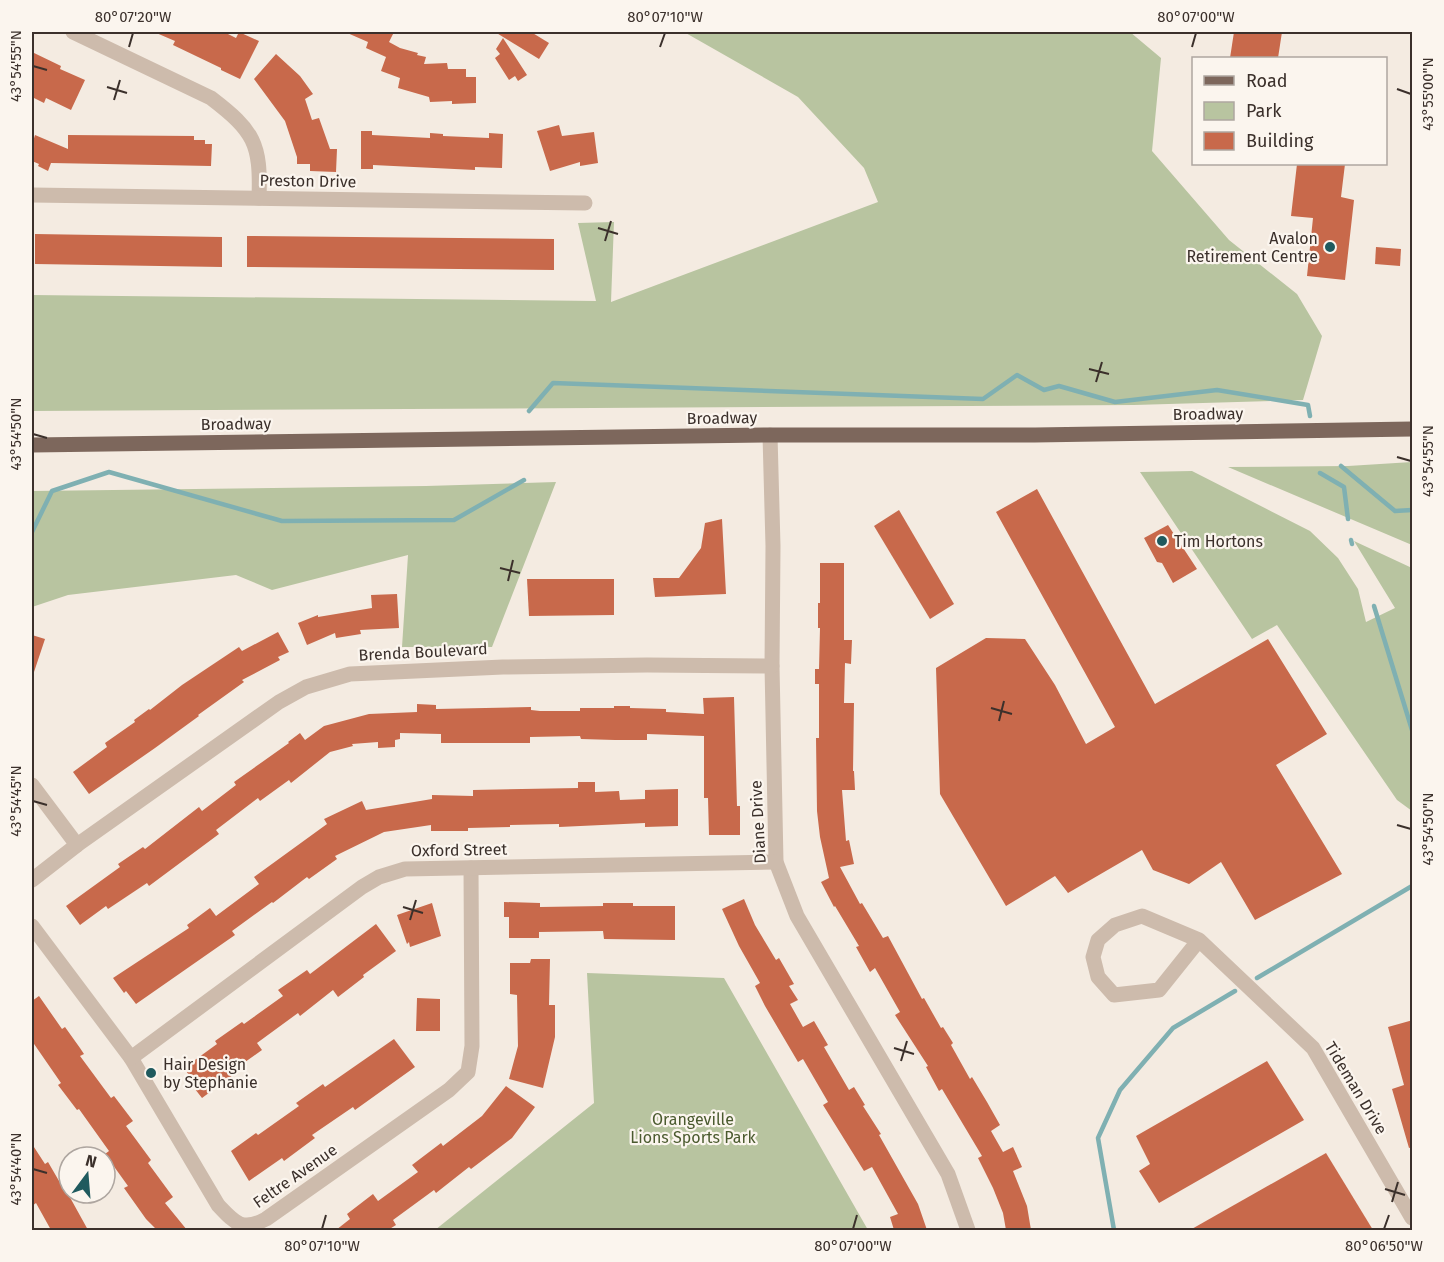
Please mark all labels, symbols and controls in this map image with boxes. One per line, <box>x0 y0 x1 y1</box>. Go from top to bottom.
text: 80°07'20"W <box>95 8 172 26</box>
text: 80°07'10"W <box>627 8 703 26</box>
text: 80°07'00"W <box>1157 8 1235 26</box>
text: 43°54'55"N <box>7 30 25 102</box>
legend <box>1192 57 1387 165</box>
text: 43°55'00"N <box>1419 57 1437 131</box>
text: Road <box>1246 70 1288 92</box>
text: Park <box>1246 100 1282 122</box>
text: Building <box>1246 130 1314 152</box>
street label: Preston Drive <box>259 171 357 191</box>
place label: Avalon Retirement Centre <box>1186 229 1318 266</box>
marker: Avalon Retirement Centre <box>1323 240 1337 254</box>
text: 43°54'50"N <box>7 397 25 471</box>
street label: Broadway <box>1173 404 1244 424</box>
street label: Broadway <box>687 408 758 428</box>
street label: Broadway <box>201 414 272 434</box>
text: 43°54'55"N <box>1419 425 1437 497</box>
place label: Tim Hortons <box>1174 532 1263 551</box>
marker: Tim Hortons <box>1155 534 1169 548</box>
street label: Brenda Boulevard <box>358 639 488 665</box>
text: 43°54'45"N <box>7 765 25 837</box>
street label: Diane Drive <box>746 780 770 864</box>
text: 43°54'50"N <box>1419 792 1437 866</box>
street label: Oxford Street <box>411 840 507 860</box>
street label: Tideman Drive <box>1321 1038 1391 1138</box>
place label: Hair Design by Stephanie <box>163 1055 258 1092</box>
marker: Hair Design by Stephanie <box>144 1066 158 1080</box>
park label: Orangeville Lions Sports Park <box>630 1110 757 1147</box>
text: 43°54'40"N <box>7 1133 25 1205</box>
street label: Feltre Avenue <box>249 1140 341 1212</box>
north arrow <box>57 1145 117 1205</box>
text: N <box>83 1150 99 1172</box>
text: 80°07'10"W <box>284 1237 360 1255</box>
text: 80°07'00"W <box>814 1237 892 1255</box>
text: 80°06'50"W <box>1345 1237 1424 1255</box>

